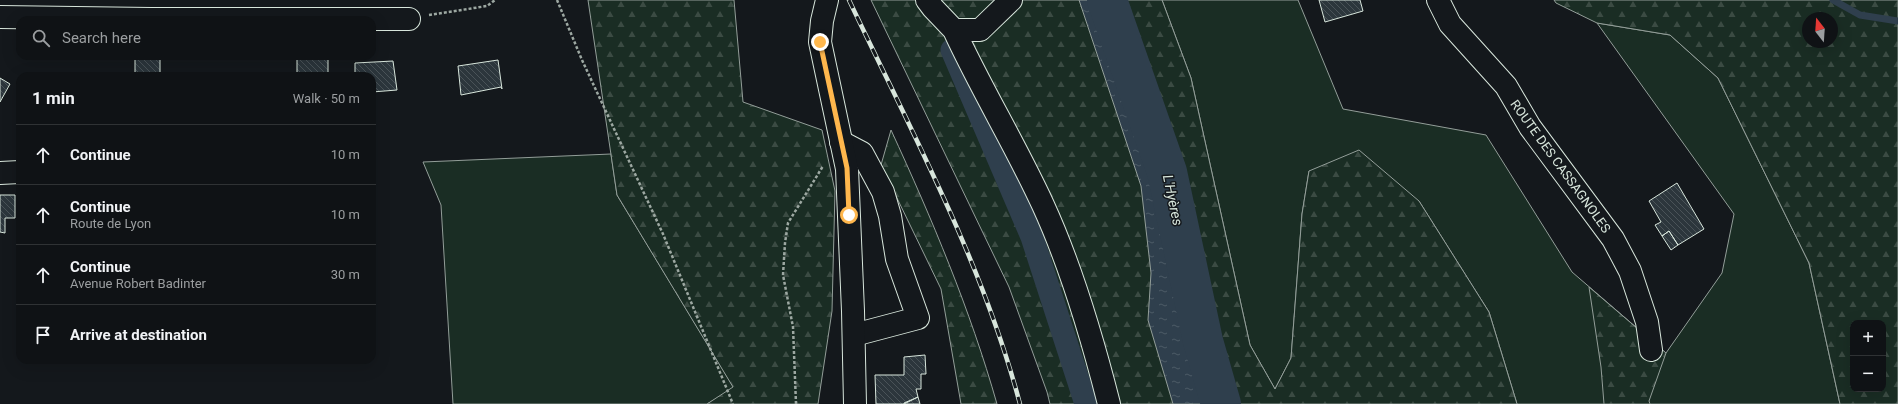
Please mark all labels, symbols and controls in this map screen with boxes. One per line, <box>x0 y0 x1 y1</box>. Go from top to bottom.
north arrow <box>1802 12 1838 48</box>
search box <box>16 16 376 60</box>
icon: search <box>30 27 52 49</box>
text: Search here <box>62 29 141 47</box>
route end <box>811 33 829 51</box>
text: 1 min <box>32 88 75 108</box>
text: Walk · 50 m <box>293 91 360 106</box>
street label: ROUTE DES CASSAGNOLES <box>1507 97 1614 236</box>
icon: ahead <box>32 144 54 166</box>
text: Continue <box>70 146 131 164</box>
text: 10 m <box>331 147 360 162</box>
water label: L'Hyères <box>1160 173 1186 227</box>
text: Continue <box>70 198 131 216</box>
icon: ahead <box>32 204 54 226</box>
route start <box>840 206 858 224</box>
text: 10 m <box>331 207 360 222</box>
text: Route de Lyon <box>70 216 151 231</box>
text: Continue <box>70 258 131 276</box>
icon: ahead <box>32 264 54 286</box>
text: 30 m <box>331 267 360 282</box>
text: Avenue Robert Badinter <box>70 276 206 291</box>
map controls <box>1850 320 1886 392</box>
button: + <box>1850 320 1886 356</box>
icon: arrive <box>32 324 54 346</box>
text: Arrive at destination <box>70 326 207 344</box>
button: − <box>1850 356 1886 392</box>

